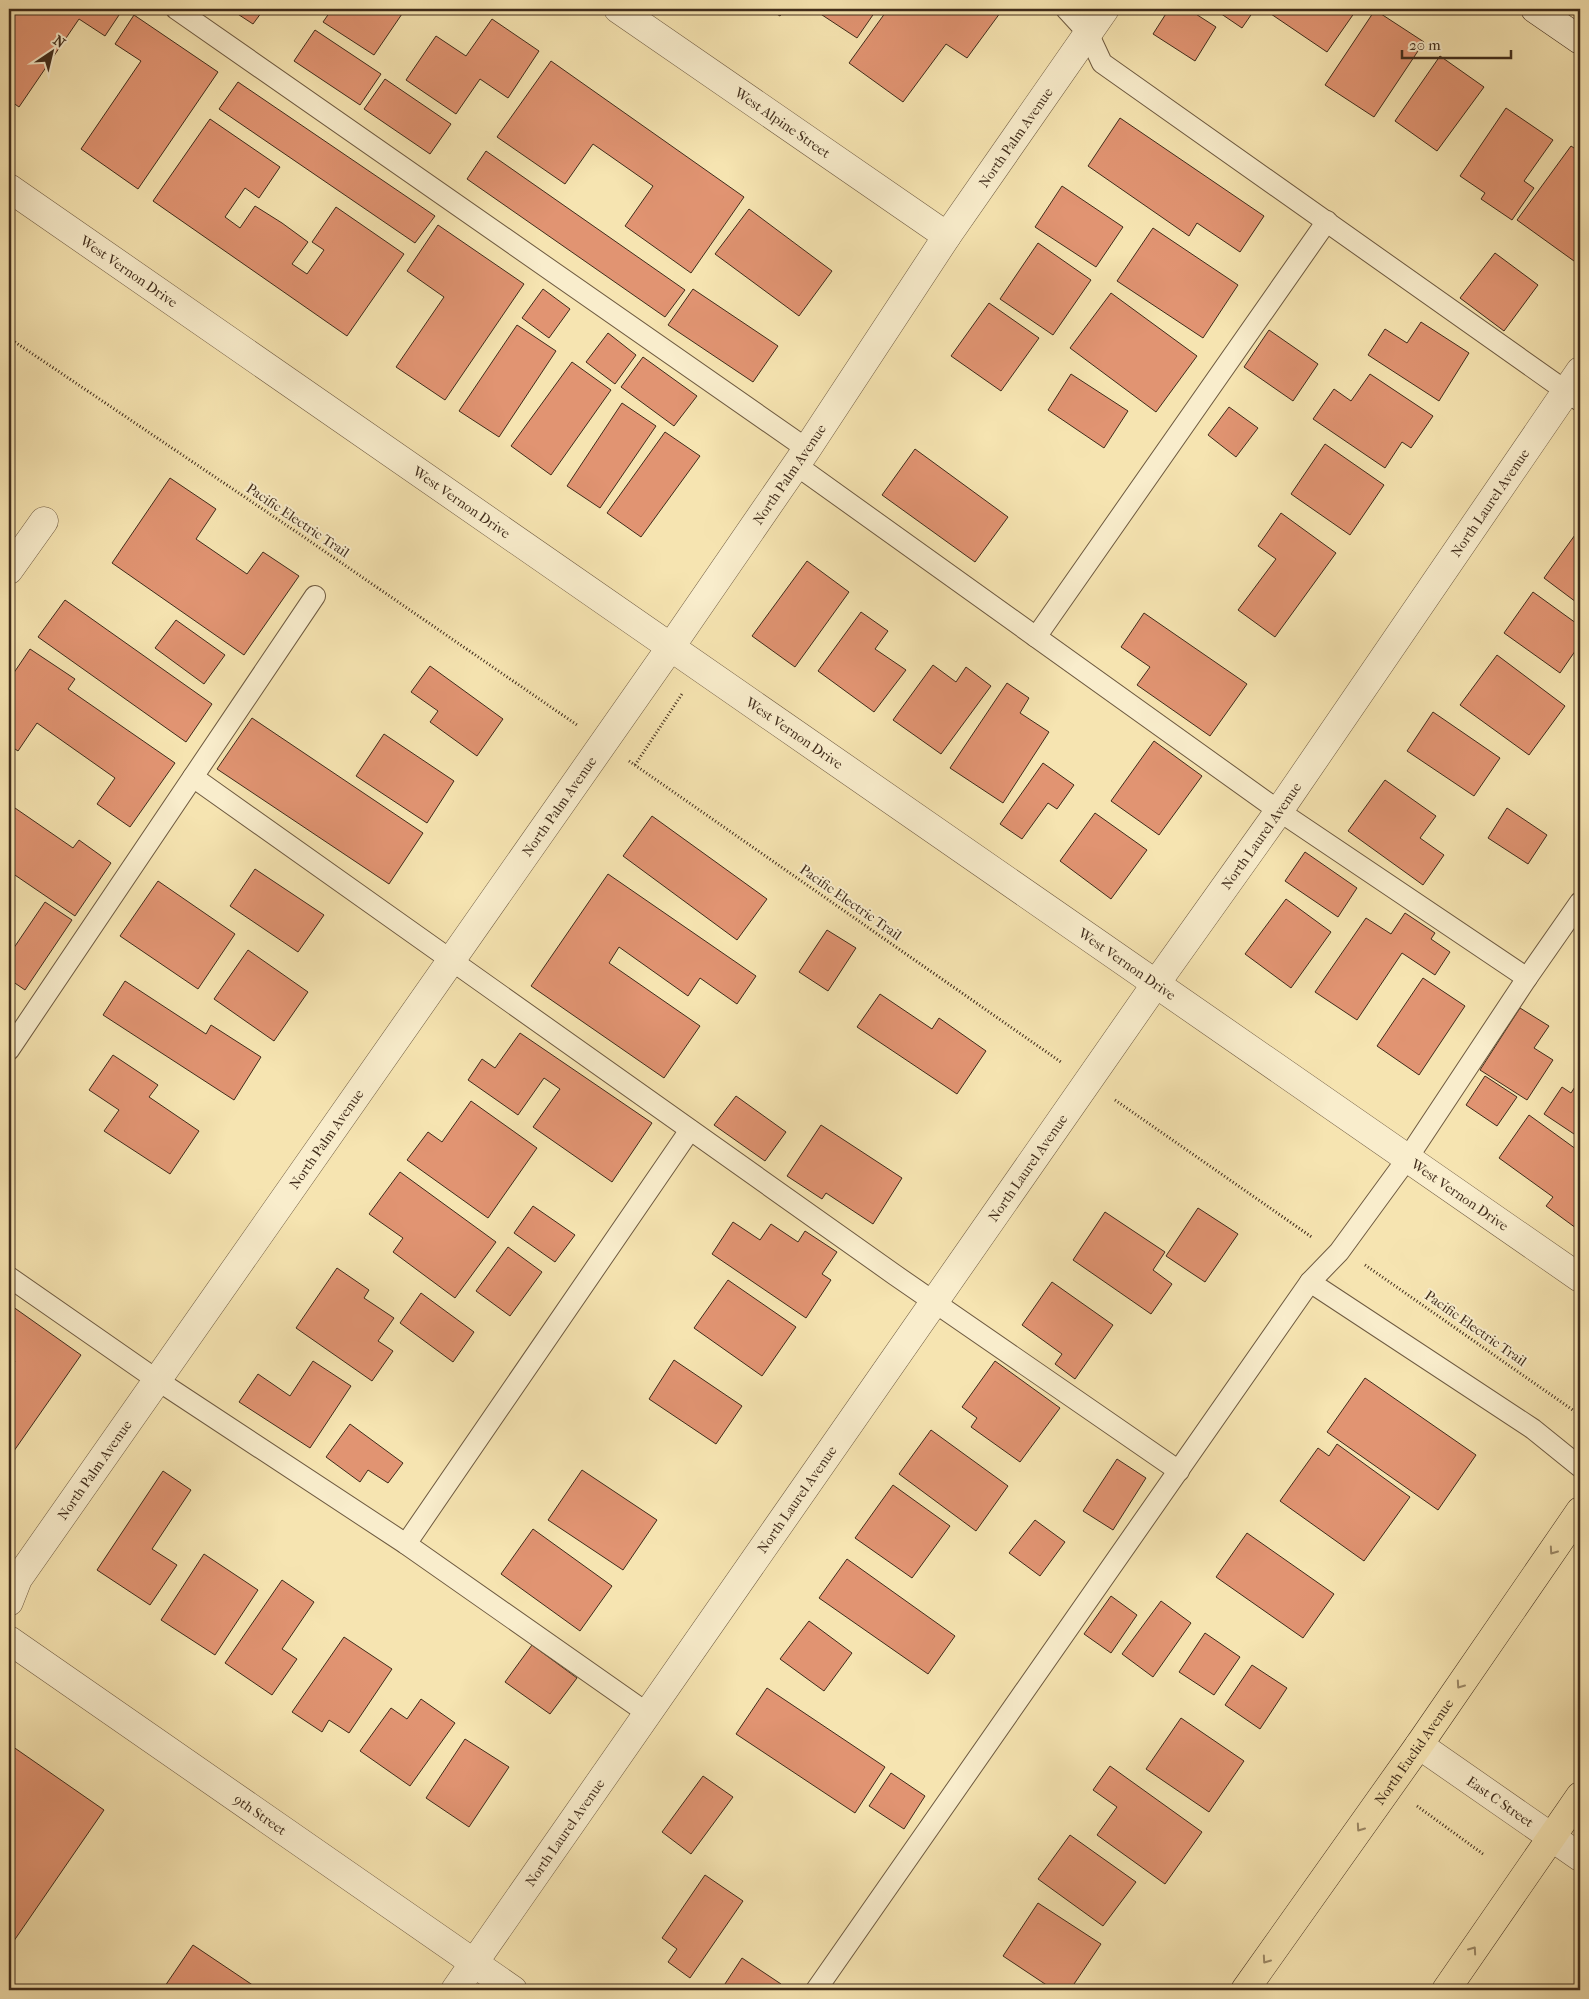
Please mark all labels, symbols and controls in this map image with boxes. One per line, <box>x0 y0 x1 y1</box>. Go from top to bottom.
north arrow <box>28 28 78 78</box>
scale bar <box>1402 28 1510 60</box>
text: N <box>50 32 69 52</box>
text: 20 m <box>1409 36 1441 54</box>
street label: West Alpine Street <box>730 83 833 162</box>
street label: North Palm Avenue <box>975 84 1057 191</box>
street label: West Vernon Drive <box>76 231 181 311</box>
street label: North Palm Avenue <box>749 421 830 528</box>
street label: North Laurel Avenue <box>1447 446 1533 560</box>
street label: West Vernon Drive <box>409 462 513 542</box>
street label: Pacific Electric Trail <box>243 480 353 561</box>
street label: West Vernon Drive <box>741 693 846 773</box>
street label: North Palm Avenue <box>519 753 600 860</box>
street label: North Laurel Avenue <box>1218 779 1305 893</box>
street label: Pacific Electric Trail <box>796 861 905 944</box>
street label: West Vernon Drive <box>1074 924 1179 1004</box>
street label: North Palm Avenue <box>286 1086 367 1192</box>
street label: North Laurel Avenue <box>985 1111 1071 1225</box>
street label: West Vernon Drive <box>1407 1155 1512 1235</box>
street label: Pacific Electric Trail <box>1421 1287 1530 1370</box>
street label: North Palm Avenue <box>54 1417 136 1523</box>
street label: North Laurel Avenue <box>754 1443 841 1557</box>
one-way arrow <box>1550 1545 1559 1555</box>
one-way arrow <box>1457 1679 1466 1689</box>
street label: North Euclid Avenue <box>1371 1696 1457 1808</box>
street label: East C Street <box>1463 1773 1537 1831</box>
street label: North Laurel Avenue <box>522 1776 608 1890</box>
street label: 9th Street <box>230 1791 290 1839</box>
one-way arrow <box>1357 1822 1366 1832</box>
one-way arrow <box>1467 1946 1476 1956</box>
one-way arrow <box>1263 1954 1272 1964</box>

